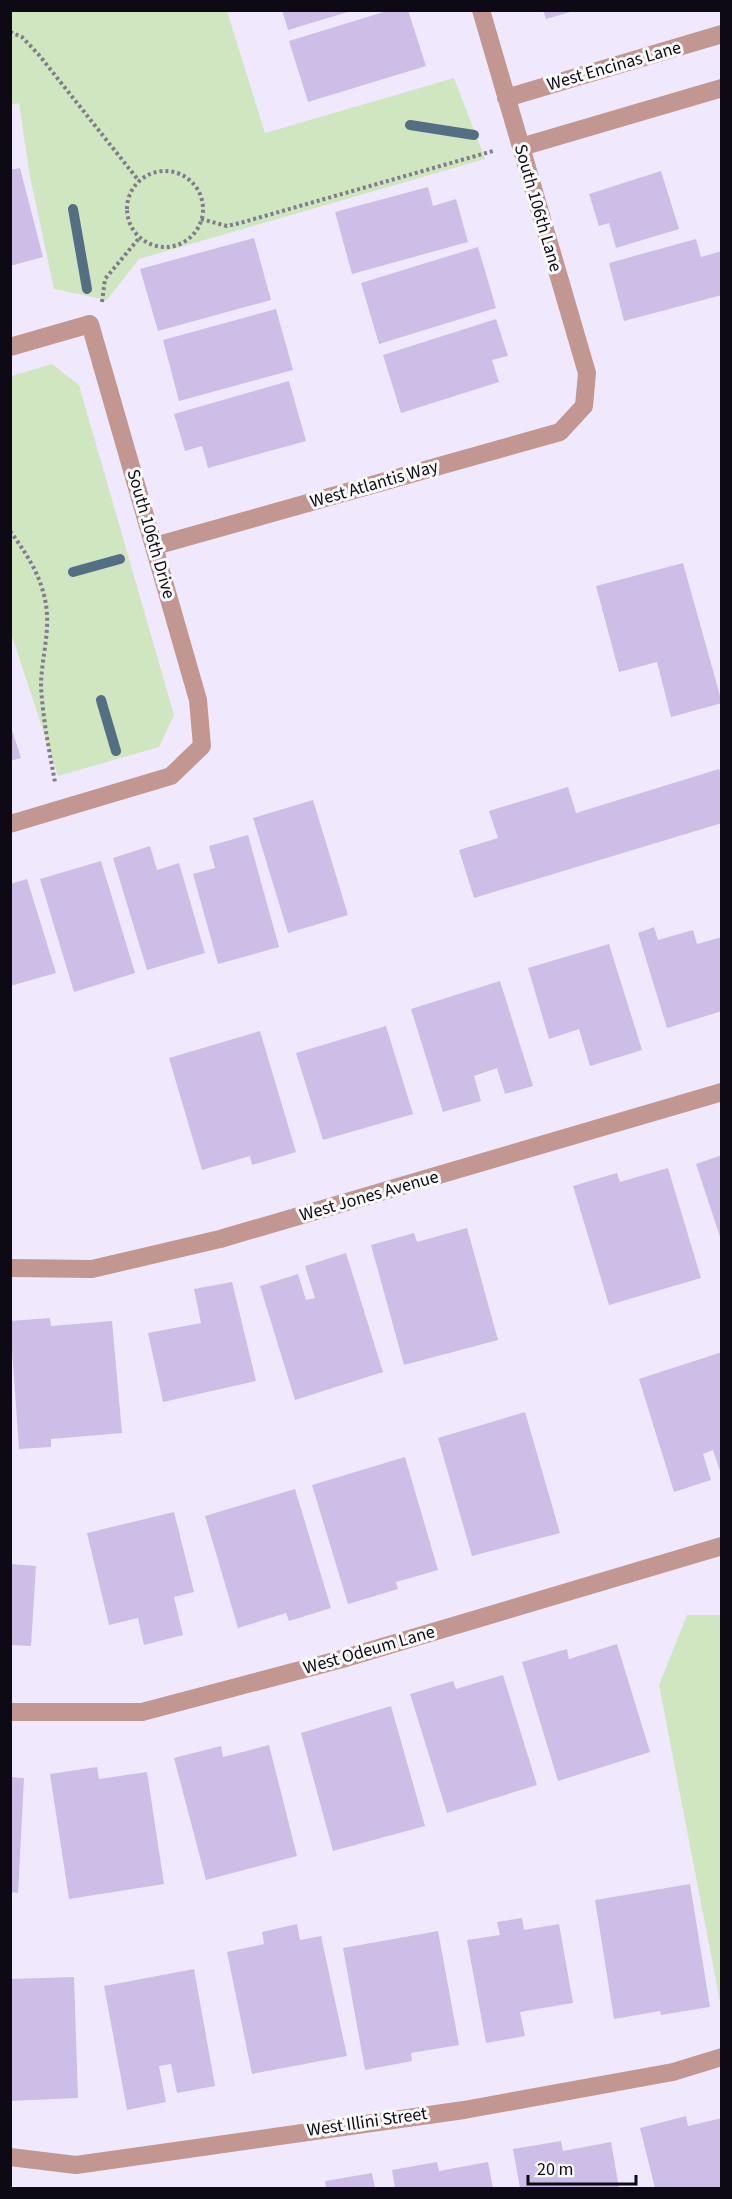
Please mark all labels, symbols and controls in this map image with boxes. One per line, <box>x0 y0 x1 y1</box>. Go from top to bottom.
street label: West Encinas Lane <box>544 35 684 97</box>
street label: South 106th Lane <box>508 141 568 275</box>
street label: West Atlantis Way <box>307 454 441 514</box>
street label: South 106th Drive <box>121 466 181 602</box>
street label: West Jones Avenue <box>296 1164 442 1228</box>
street label: West Odeum Lane <box>300 1619 438 1681</box>
street label: West Illini Street <box>305 2101 429 2143</box>
scale bar <box>528 2148 636 2186</box>
text: 20 m <box>537 2157 573 2182</box>

